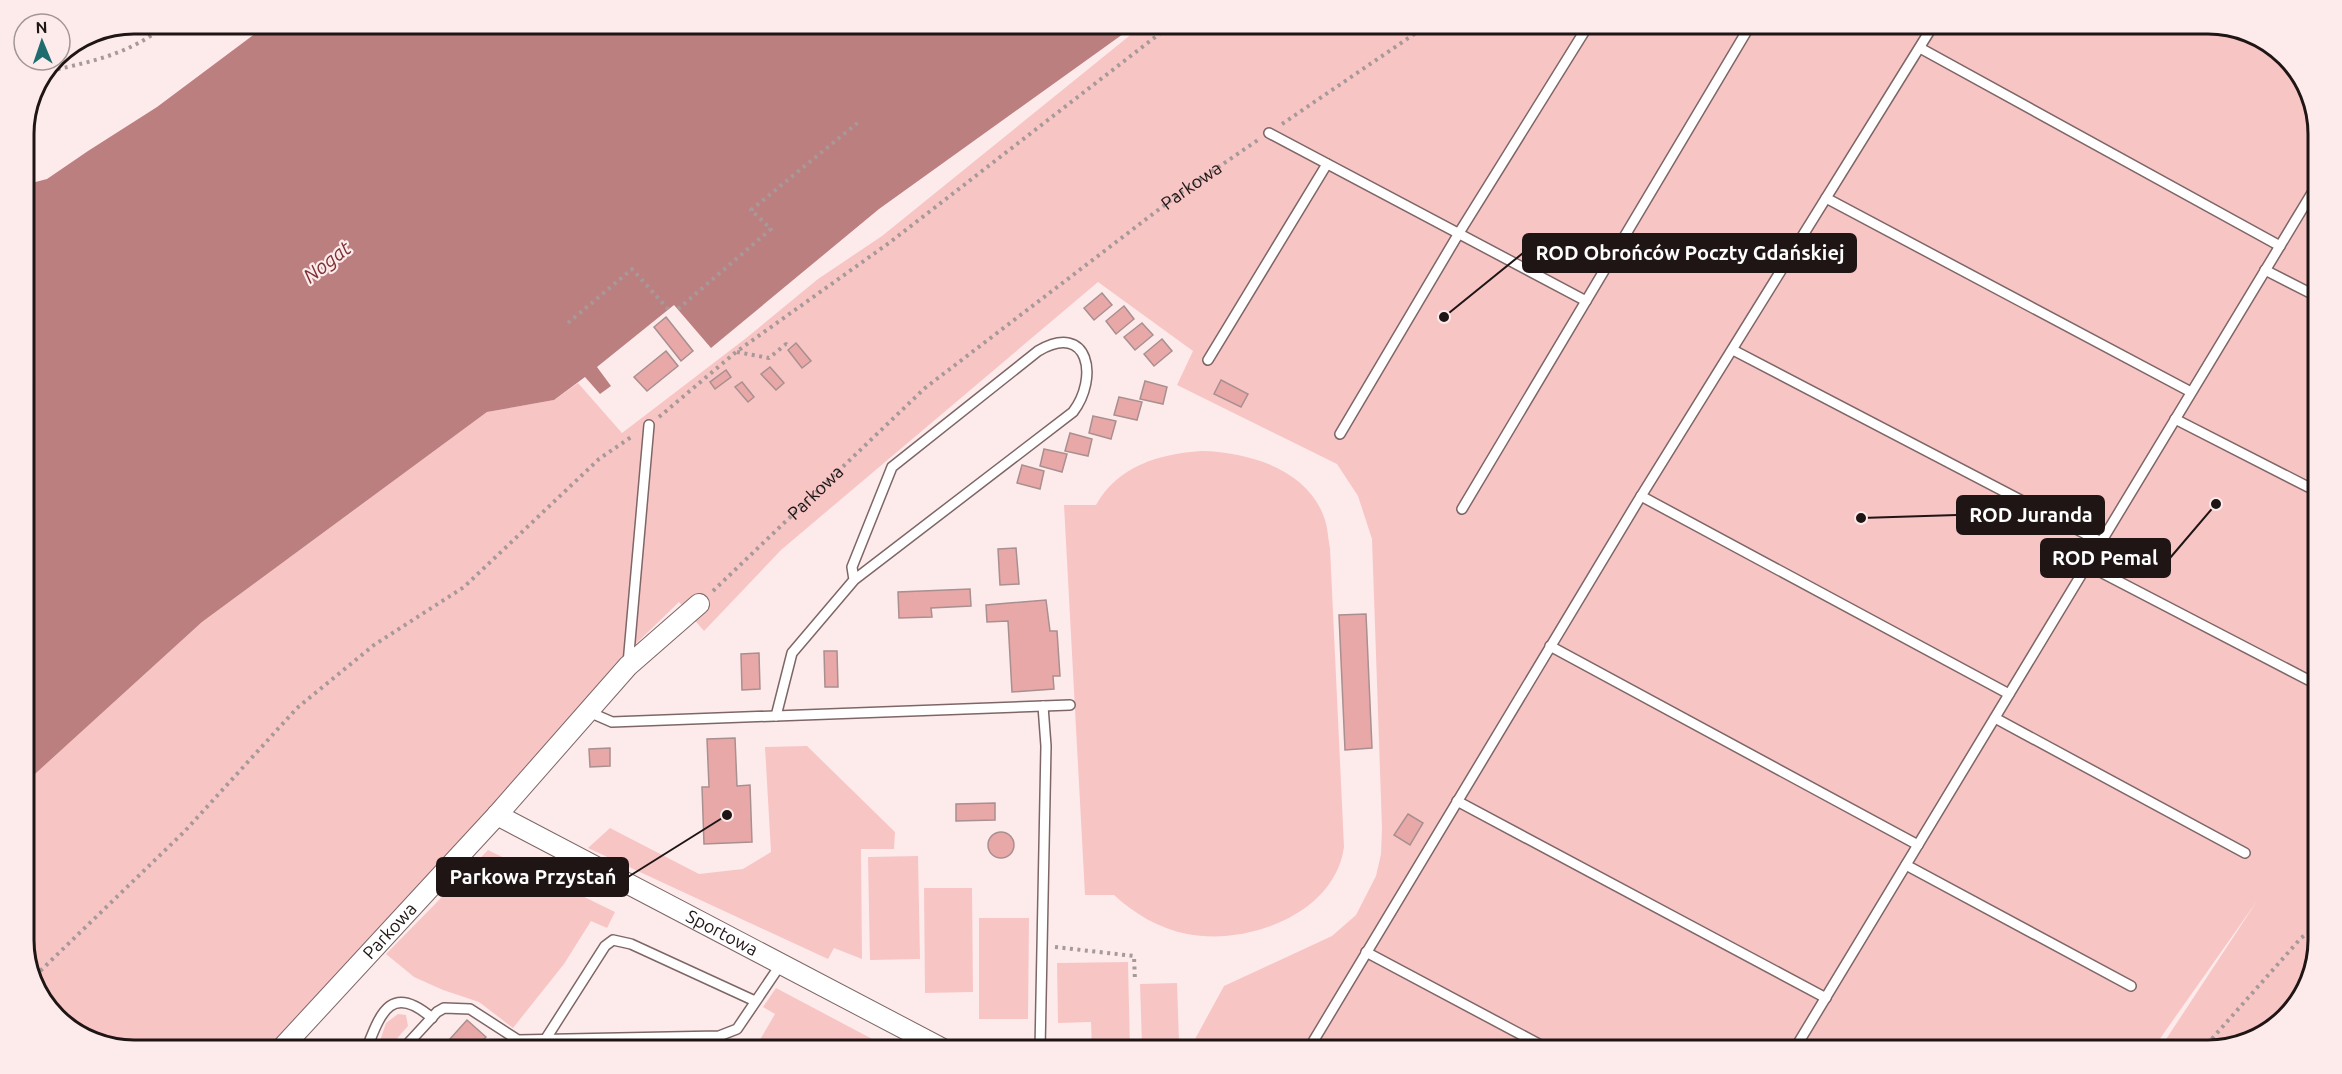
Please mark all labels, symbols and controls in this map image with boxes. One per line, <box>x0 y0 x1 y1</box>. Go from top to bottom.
north arrow <box>12 12 72 72</box>
text: N <box>35 18 48 36</box>
street label: Parkowa <box>1157 157 1225 213</box>
callout: ROD Obrońców Poczty Gdańskiej <box>1523 234 1856 272</box>
water label: Nogat <box>298 236 355 287</box>
text: ROD Obrońców Poczty Gdańskiej <box>1536 241 1844 264</box>
street label: Parkowa <box>783 461 847 523</box>
callout: ROD Juranda <box>1957 496 2104 534</box>
text: ROD Juranda <box>1969 503 2093 526</box>
callout: ROD Pemal <box>2041 539 2170 577</box>
text: ROD Pemal <box>2052 546 2158 569</box>
callout: Parkowa Przystań <box>437 858 628 896</box>
text: Parkowa Przystań <box>450 865 616 888</box>
street label: Parkowa <box>358 898 420 962</box>
street label: Sportowa <box>683 905 762 959</box>

